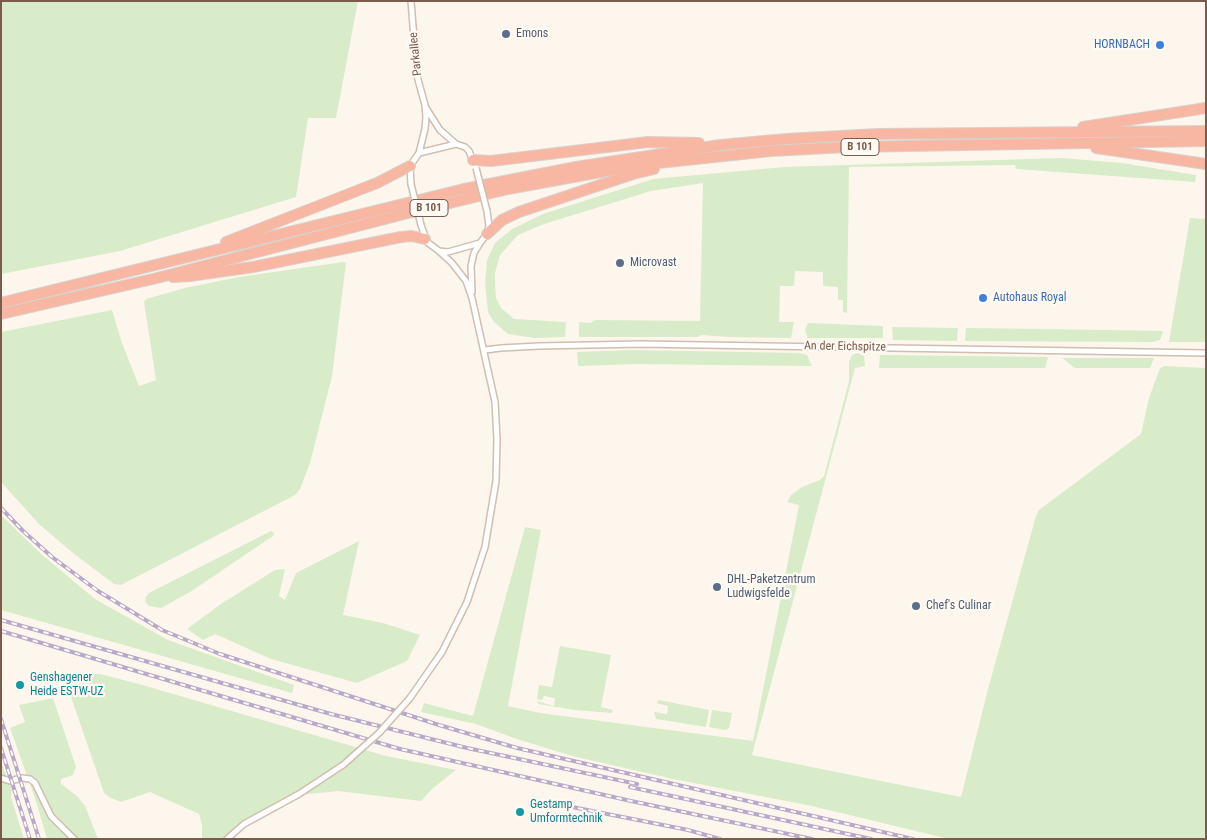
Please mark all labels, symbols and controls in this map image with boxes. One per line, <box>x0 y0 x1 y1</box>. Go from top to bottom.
place label: Emons <box>516 27 548 41</box>
marker: Emons <box>500 28 512 40</box>
street label: Parkallee <box>407 31 425 77</box>
place label: HORNBACH <box>1094 38 1150 52</box>
marker: HORNBACH <box>1154 39 1166 51</box>
road number: B 101 <box>841 138 879 156</box>
road number: B 101 <box>410 200 448 217</box>
place label: Microvast <box>630 256 677 270</box>
marker: Microvast <box>614 257 626 269</box>
place label: Autohaus Royal <box>993 291 1066 305</box>
marker: Autohaus Royal <box>977 292 989 304</box>
street label: An der Eichspitze <box>804 339 886 355</box>
place label: DHL-Paketzentrum Ludwigsfelde <box>727 573 815 601</box>
marker: DHL-Paketzentrum Ludwigsfelde <box>711 581 723 593</box>
place label: Chef's Culinar <box>926 599 991 613</box>
marker: Chef's Culinar <box>910 600 922 612</box>
place label: Genshagener Heide ESTW-UZ <box>30 671 103 699</box>
marker: Genshagener Heide ESTW-UZ <box>14 679 26 691</box>
place label: Gestamp Umformtechnik <box>530 798 603 826</box>
marker: Gestamp Umformtechnik <box>514 806 526 818</box>

